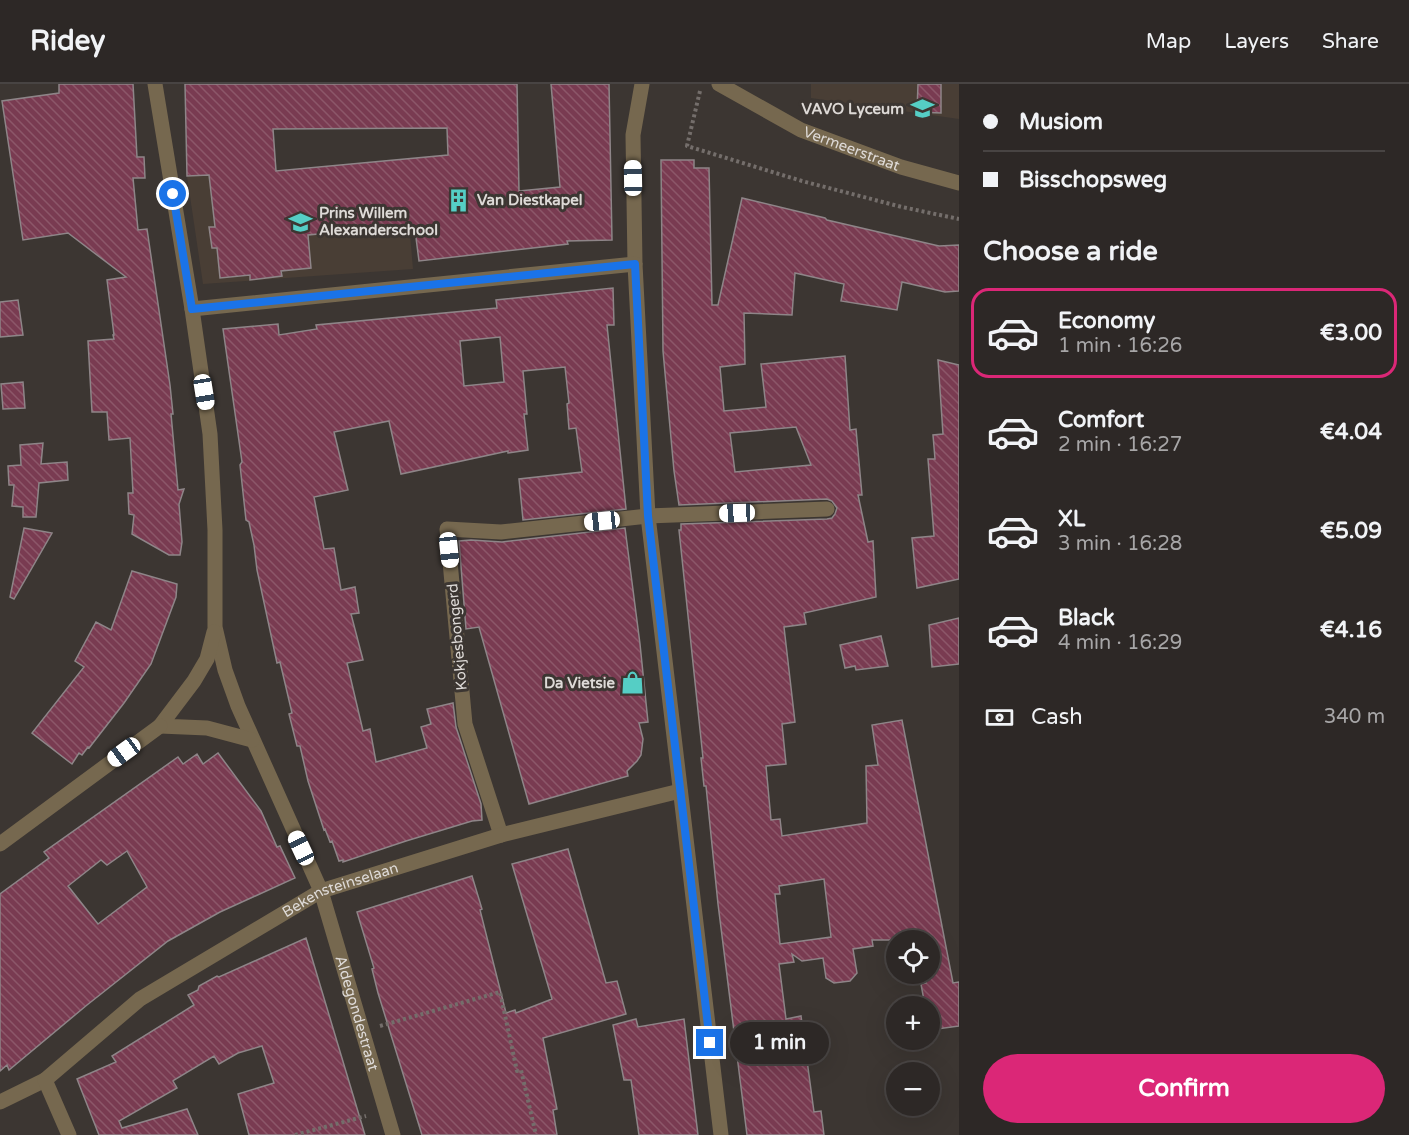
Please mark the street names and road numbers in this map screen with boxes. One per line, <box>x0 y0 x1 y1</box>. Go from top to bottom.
street label: Vermeerstraat <box>801 123 903 175</box>
street label: Kokjesbongerd <box>443 583 471 691</box>
street label: Bekensteinselaan <box>279 859 400 921</box>
street label: Aldegondestraat <box>331 953 383 1073</box>

